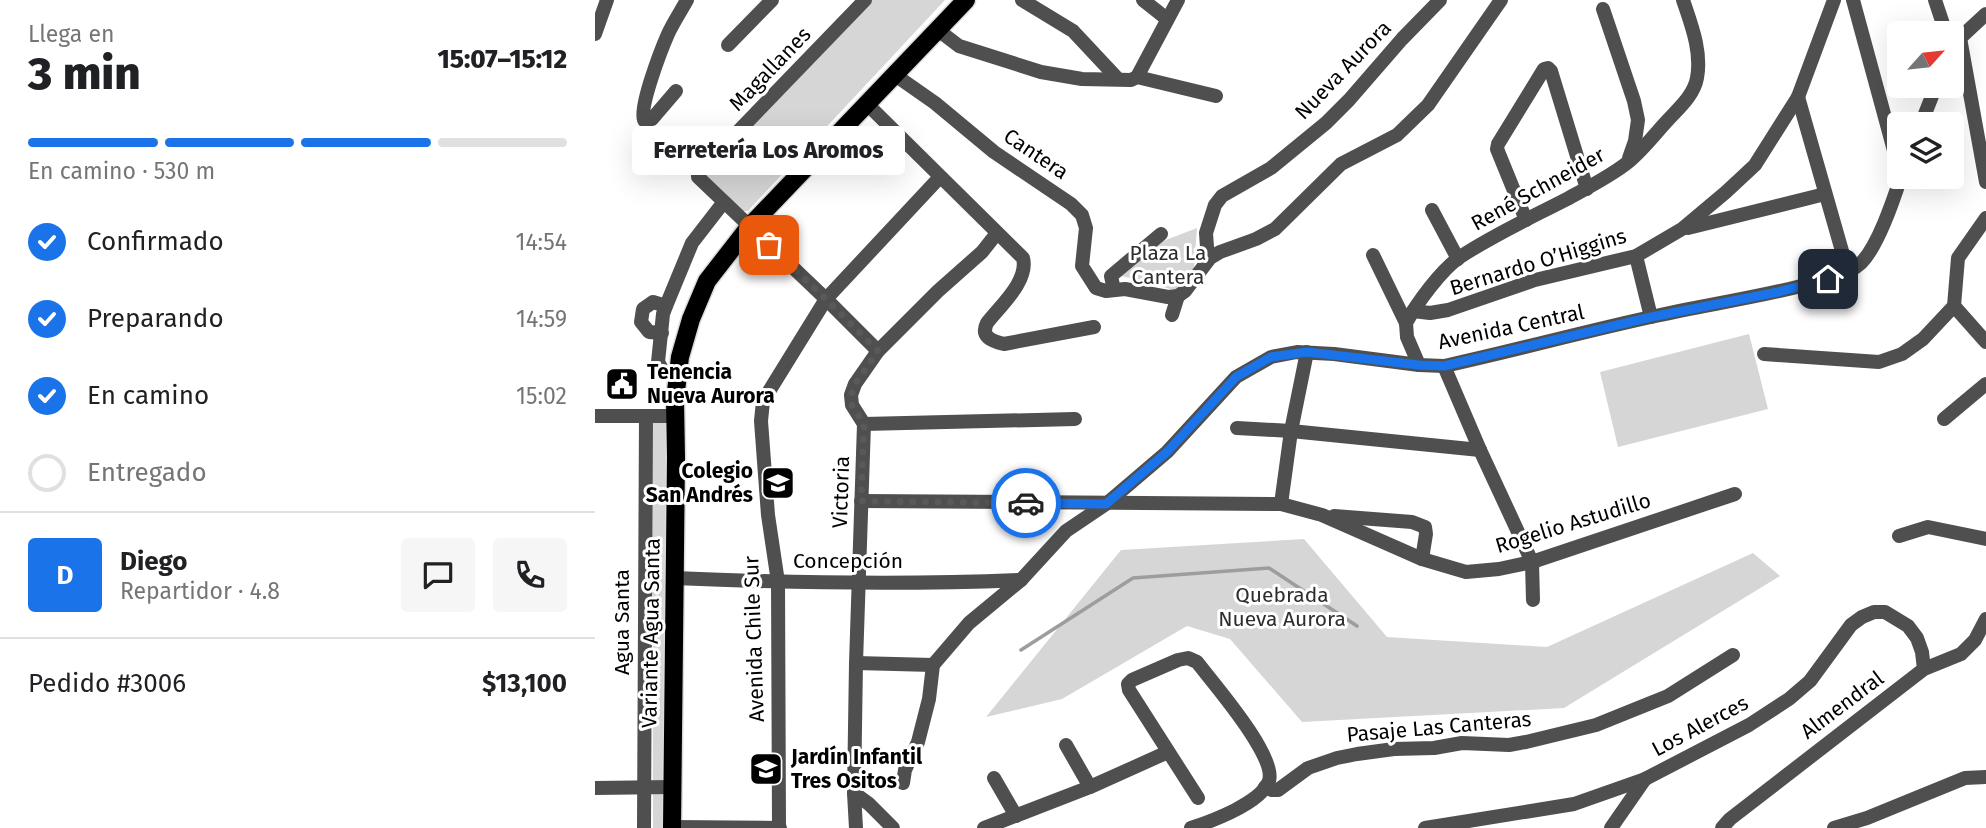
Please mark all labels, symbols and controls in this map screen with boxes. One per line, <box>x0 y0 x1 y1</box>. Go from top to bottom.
street label: Nueva Aurora <box>1289 15 1397 125</box>
text: Llega en <box>28 20 114 48</box>
north arrow <box>1887 21 1963 98</box>
map controls <box>1887 21 1964 189</box>
street label: Magallanes <box>724 22 816 116</box>
text: 15:07–15:12 <box>437 44 567 75</box>
text: 3 min <box>28 46 141 101</box>
button: layers <box>1887 112 1964 189</box>
street label: Cantera <box>999 123 1073 185</box>
callout: Ferretería Los Aromos <box>633 126 905 175</box>
text: Ferretería Los Aromos <box>654 136 883 164</box>
street label: René Schneider <box>1467 142 1609 236</box>
text: En camino · 530 m <box>28 157 215 185</box>
pin <box>739 215 799 275</box>
icon: check <box>28 223 66 261</box>
street label: Bernardo O’Higgins <box>1447 223 1630 301</box>
text: Confirmado <box>87 226 224 257</box>
icon: bag <box>750 226 788 264</box>
text: 14:54 <box>515 228 567 256</box>
park label: Plaza La Cantera <box>1130 240 1207 290</box>
pin <box>1798 249 1858 309</box>
icon: home <box>1809 260 1847 298</box>
street label: Avenida Central <box>1435 299 1587 355</box>
icon: check <box>28 300 66 338</box>
text: Preparando <box>87 303 224 334</box>
text: 14:59 <box>516 305 567 333</box>
place label: Tenencia Nueva Aurora <box>647 359 775 409</box>
public building icon: Tenencia Nueva Aurora <box>603 365 641 403</box>
icon: check <box>28 377 66 415</box>
text: En camino <box>87 380 209 411</box>
text: 15:02 <box>516 382 567 410</box>
street label: Victoria <box>827 455 855 529</box>
text: Entregado <box>87 457 207 488</box>
place label: Colegio San Andrés <box>646 458 753 508</box>
school or university icon: Colegio San Andrés <box>759 464 797 502</box>
courier <box>991 468 1061 538</box>
icon: car <box>1007 484 1045 522</box>
street label: Rogelio Astudillo <box>1492 487 1654 559</box>
button: chat <box>401 538 475 612</box>
button: phone <box>493 538 567 612</box>
street label: Variante Agua Santa <box>636 538 666 728</box>
text: Diego <box>120 546 188 577</box>
street label: Concepción <box>793 548 903 574</box>
street label: Avenida Chile Sur <box>738 556 770 722</box>
text: D <box>57 560 73 591</box>
street label: Agua Santa <box>609 569 635 675</box>
text: Repartidor · 4.8 <box>120 577 280 605</box>
park label: Quebrada Nueva Aurora <box>1218 582 1346 632</box>
street label: Almendral <box>1795 665 1889 745</box>
text: Pedido #3006 <box>28 668 186 699</box>
text: $13,100 <box>482 668 567 699</box>
street label: Los Alerces <box>1647 690 1753 762</box>
street label: Pasaje Las Canteras <box>1346 706 1533 748</box>
place label: Jardín Infantil Tres Ositos <box>790 744 923 794</box>
school or university icon: Jardín Infantil Tres Ositos <box>747 750 785 788</box>

